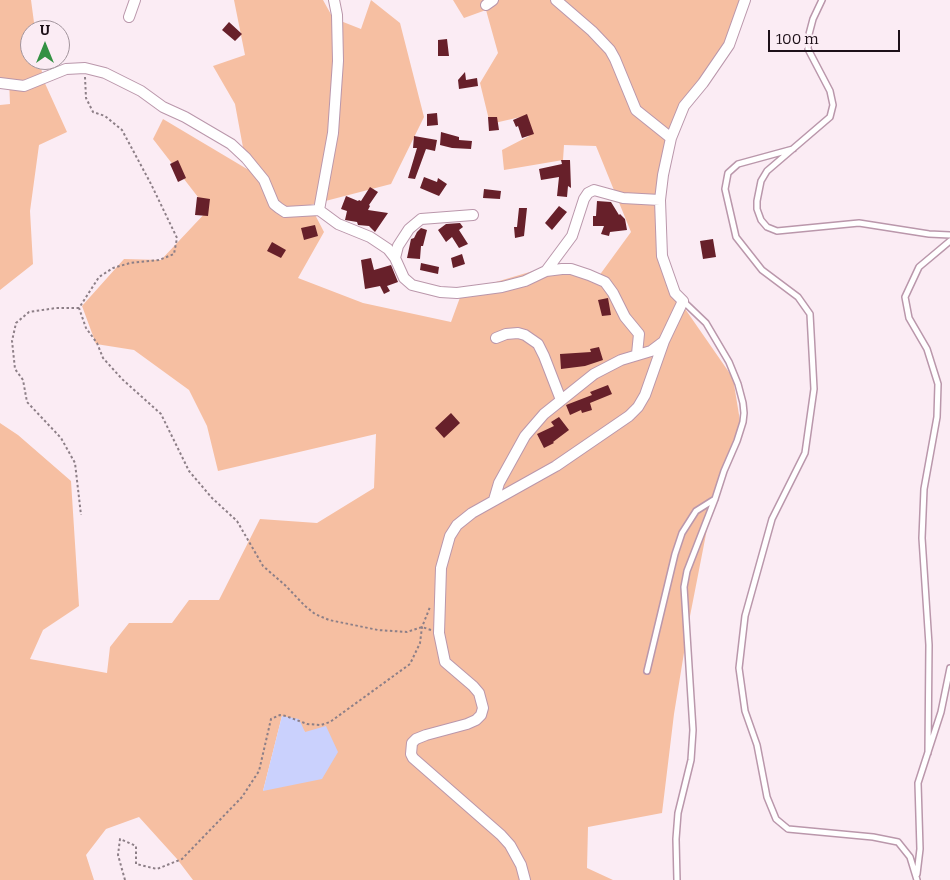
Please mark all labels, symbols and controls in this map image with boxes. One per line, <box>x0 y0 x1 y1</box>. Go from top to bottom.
north arrow <box>20 20 70 70</box>
scale bar <box>770 20 902 52</box>
text: U <box>40 22 50 39</box>
text: 100 m <box>776 30 819 48</box>

